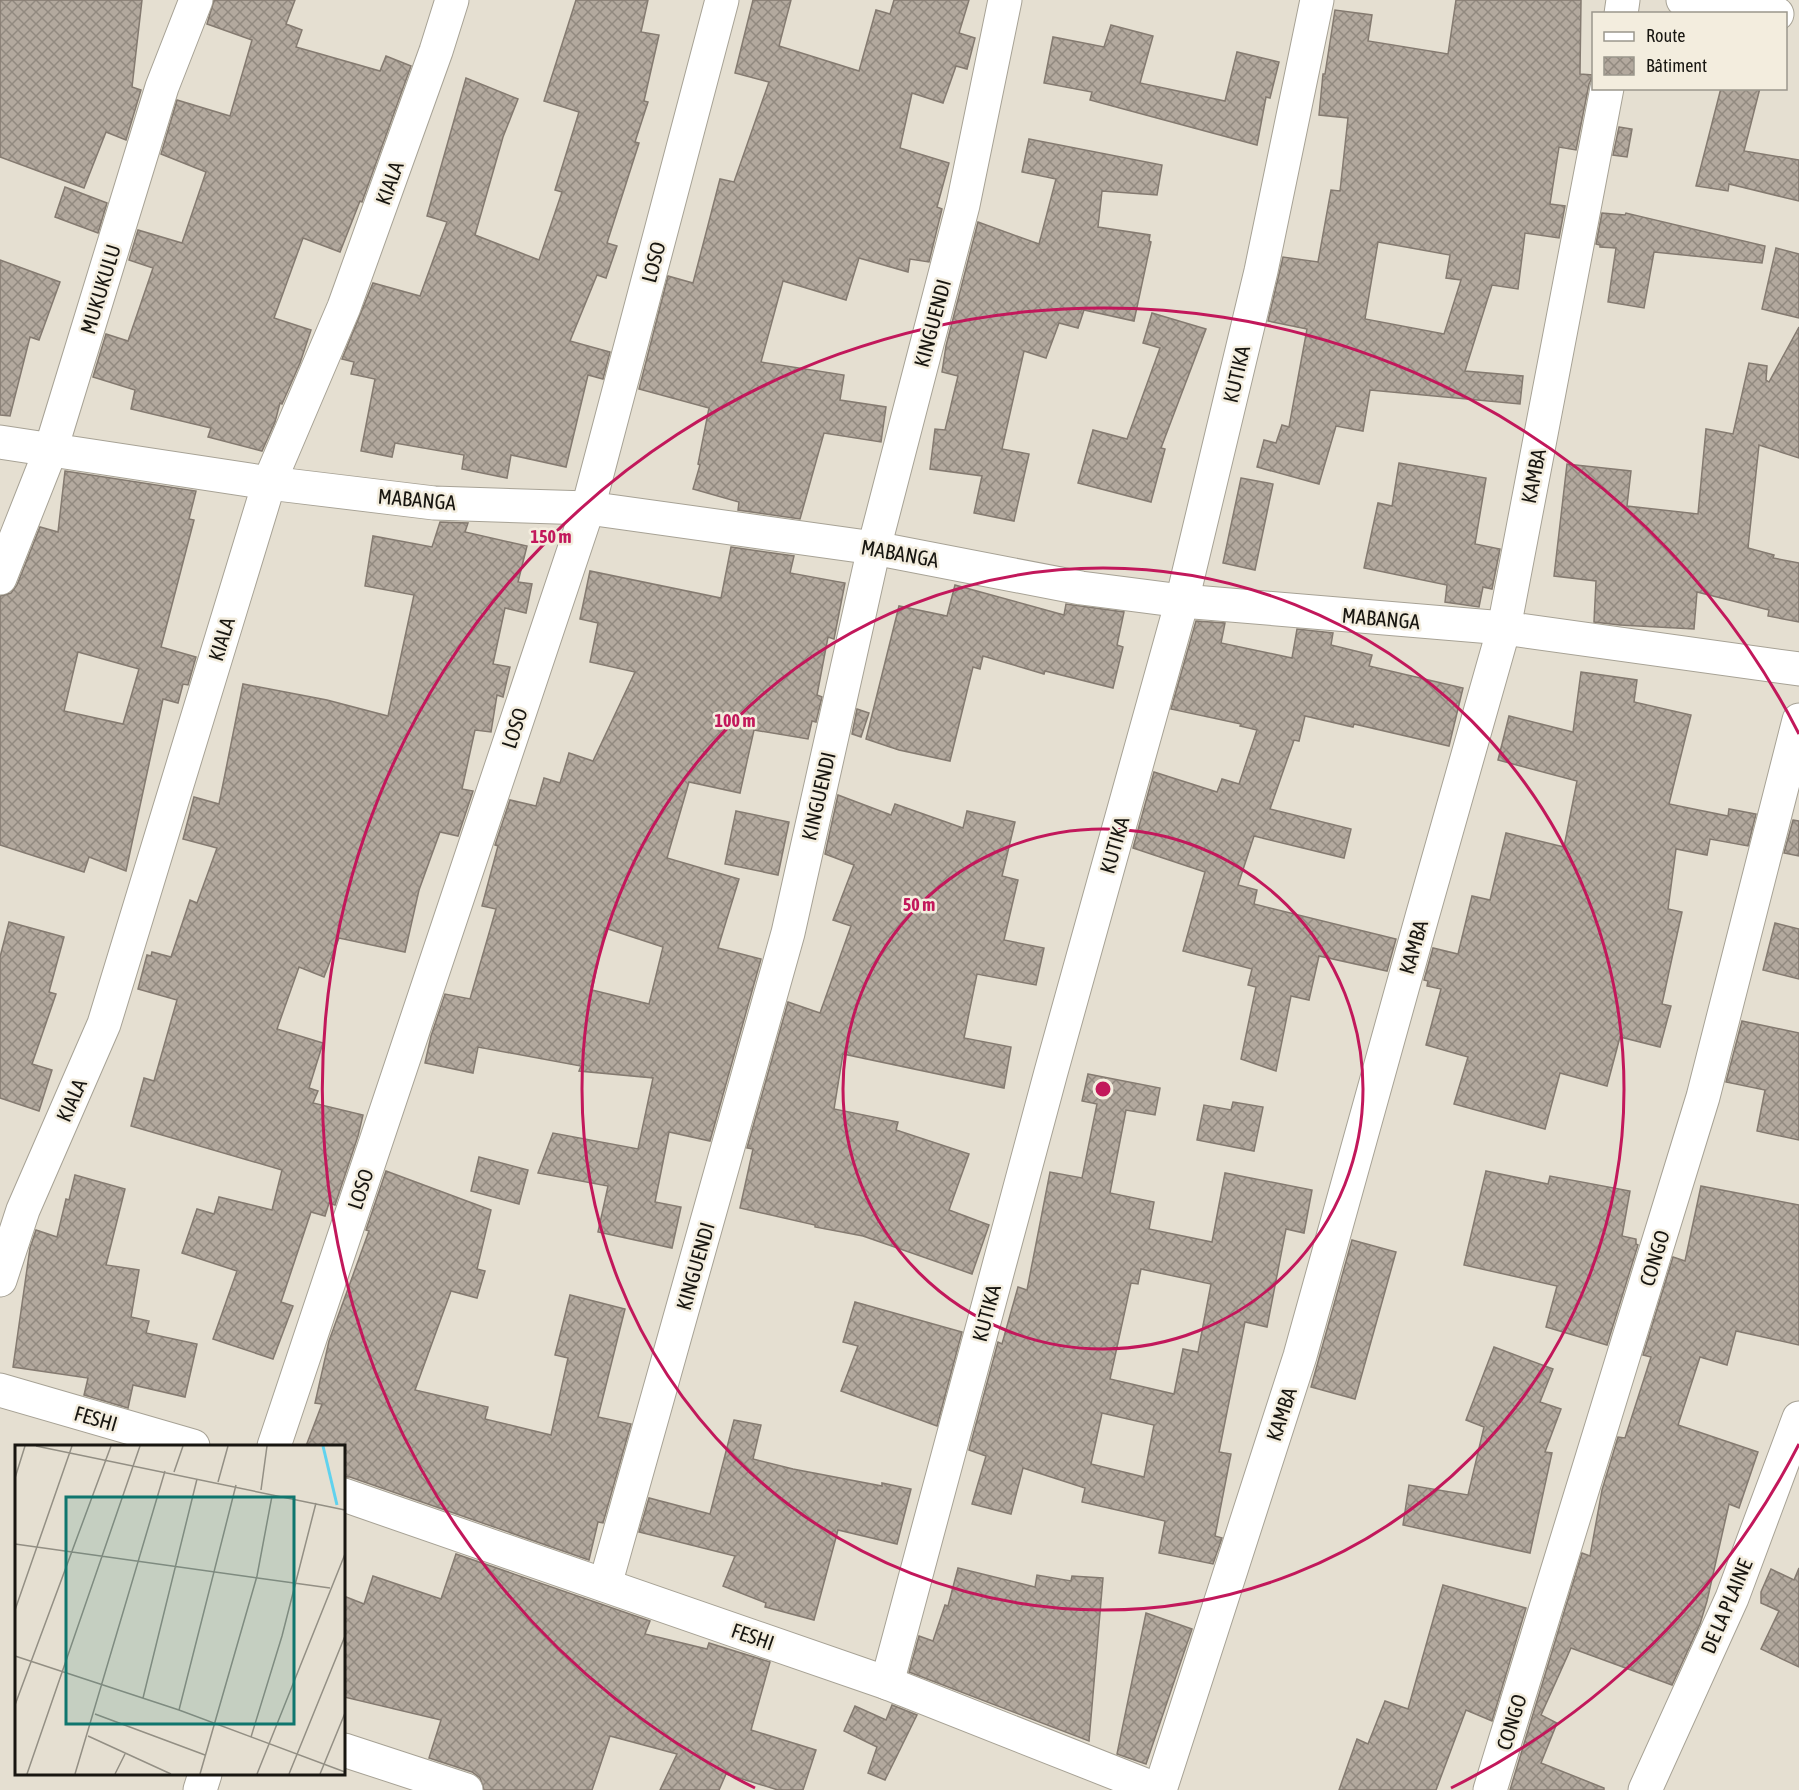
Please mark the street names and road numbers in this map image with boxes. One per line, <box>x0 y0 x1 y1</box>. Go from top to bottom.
street label: KIALA <box>370 157 408 208</box>
street label: LOSO <box>636 239 670 285</box>
street label: MUKUKULU <box>75 241 125 337</box>
street label: KINGUENDI <box>909 276 955 370</box>
street label: KUTIKA <box>1218 342 1254 405</box>
street label: KAMBA <box>1516 446 1550 505</box>
street label: MABANGA <box>377 484 458 514</box>
street label: MABANGA <box>859 534 941 572</box>
street label: MABANGA <box>1341 603 1422 633</box>
street label: KIALA <box>203 614 239 664</box>
street label: LOSO <box>496 705 532 751</box>
street label: KINGUENDI <box>796 749 840 843</box>
street label: KUTIKA <box>1094 813 1134 876</box>
street label: KAMBA <box>1394 917 1432 977</box>
street label: KIALA <box>51 1074 91 1125</box>
street label: LOSO <box>342 1166 378 1212</box>
street label: KINGUENDI <box>671 1219 719 1313</box>
street label: CONGO <box>1634 1227 1674 1289</box>
street label: KUTIKA <box>967 1281 1005 1344</box>
street label: KAMBA <box>1261 1384 1301 1444</box>
street label: FESHI <box>72 1400 120 1436</box>
street label: DE LA PLAINE <box>1695 1555 1757 1657</box>
street label: FESHI <box>728 1618 778 1654</box>
street label: CONGO <box>1491 1691 1531 1753</box>

